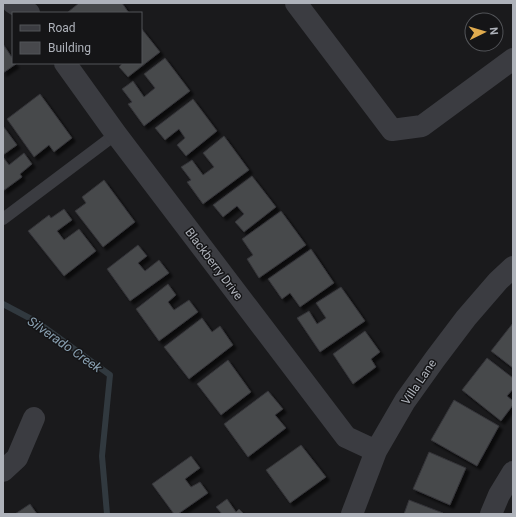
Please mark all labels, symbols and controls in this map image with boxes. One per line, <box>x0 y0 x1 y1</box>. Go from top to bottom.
legend <box>12 12 142 64</box>
north arrow <box>464 12 504 52</box>
text: Road <box>48 21 76 35</box>
text: N <box>487 27 500 36</box>
text: Building <box>48 41 91 55</box>
street label: Blackberry Drive <box>182 225 246 303</box>
water label: Silverado Creek <box>25 313 105 376</box>
street label: Villa Lane <box>399 357 439 407</box>

